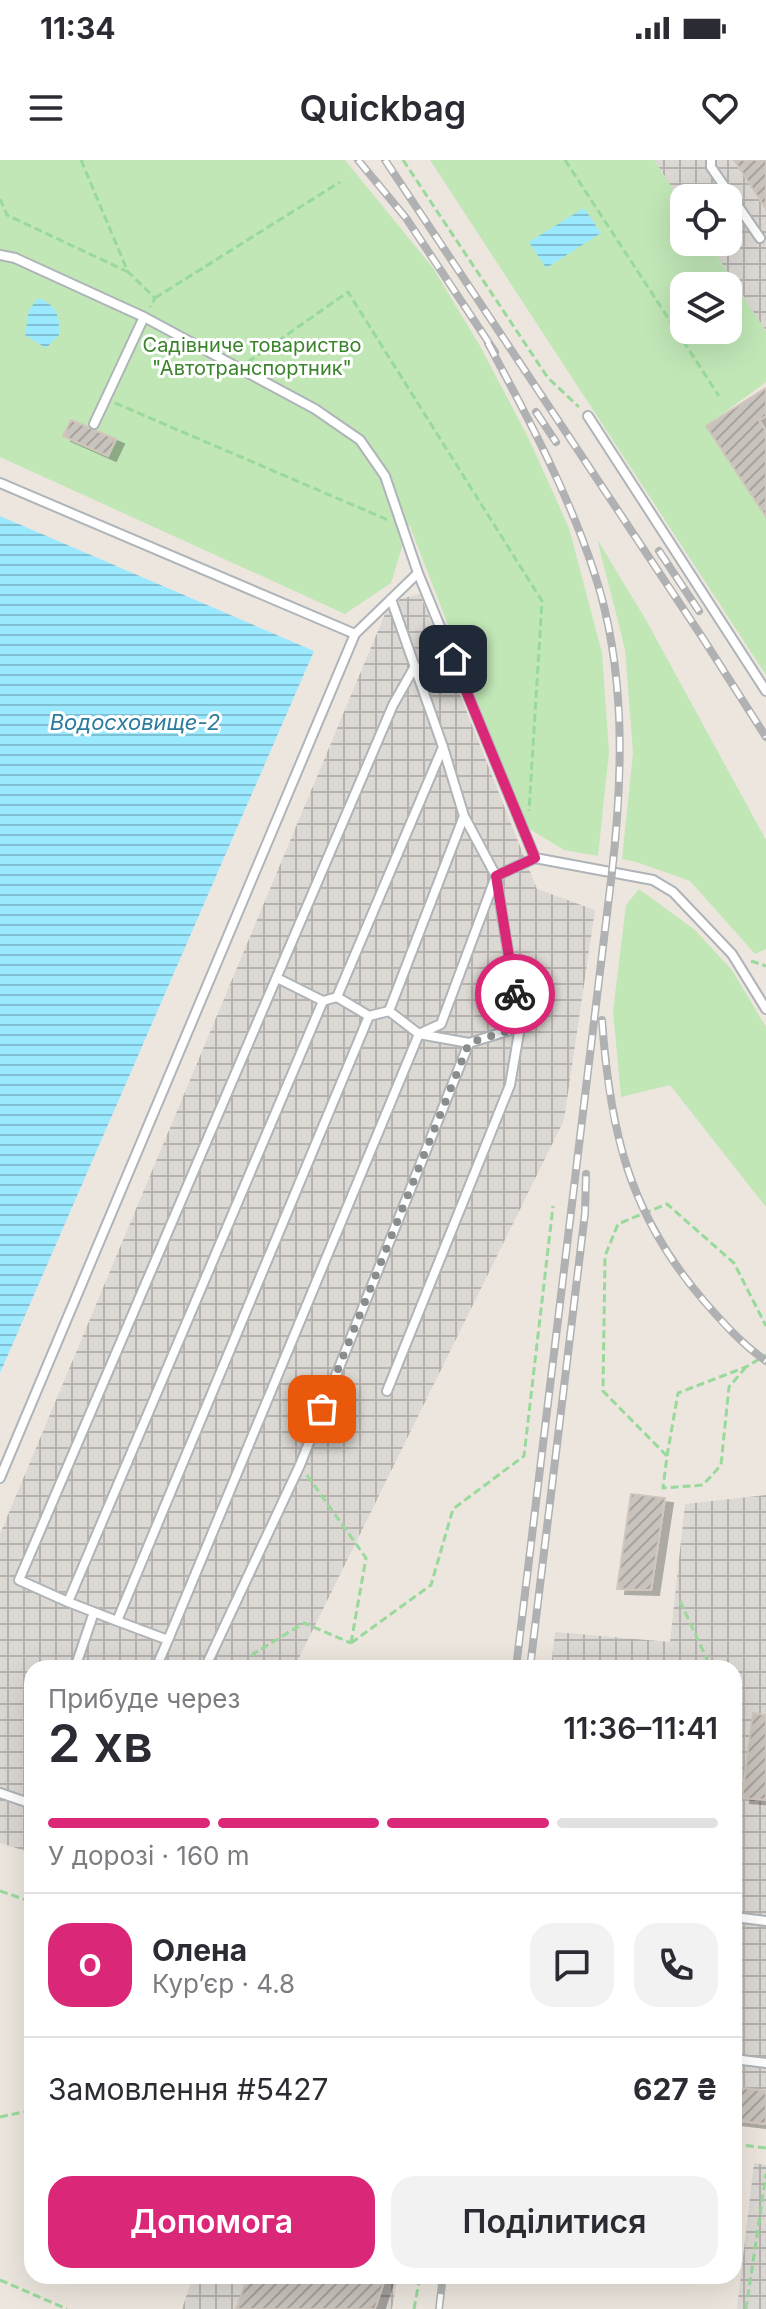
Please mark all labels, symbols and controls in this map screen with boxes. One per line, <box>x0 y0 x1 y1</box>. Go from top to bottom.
text: 11:34 <box>40 10 116 46</box>
icon: menu <box>24 86 68 130</box>
text: Quickbag <box>300 86 466 130</box>
icon: heart <box>698 86 742 130</box>
map controls <box>670 184 742 344</box>
button: locate <box>670 184 742 256</box>
button: layers <box>670 272 742 344</box>
park label: Садівниче товариство "Автотранспортник" <box>143 333 361 380</box>
pin <box>419 625 487 693</box>
icon: home <box>431 637 475 681</box>
water label: Водосховище-2 <box>50 709 220 735</box>
courier <box>475 954 555 1034</box>
icon: bike <box>493 972 537 1016</box>
pin <box>288 1375 356 1443</box>
icon: bag <box>300 1387 344 1431</box>
text: Прибуде через <box>48 1683 240 1714</box>
text: 11:36–11:41 <box>563 1710 718 1746</box>
text: 2 хв <box>48 1712 153 1775</box>
text: У дорозі · 160 m <box>48 1840 250 1871</box>
button: chat <box>530 1923 614 2007</box>
button: phone <box>634 1923 718 2007</box>
text: Олена <box>152 1932 247 1968</box>
text: О <box>78 1947 102 1983</box>
text: Кур’єр · 4.8 <box>152 1968 295 1999</box>
text: Замовлення #5427 <box>48 2071 329 2107</box>
text: 627 ₴ <box>633 2071 718 2107</box>
button: Допомога <box>48 2176 375 2268</box>
button: Поділитися <box>391 2176 718 2268</box>

